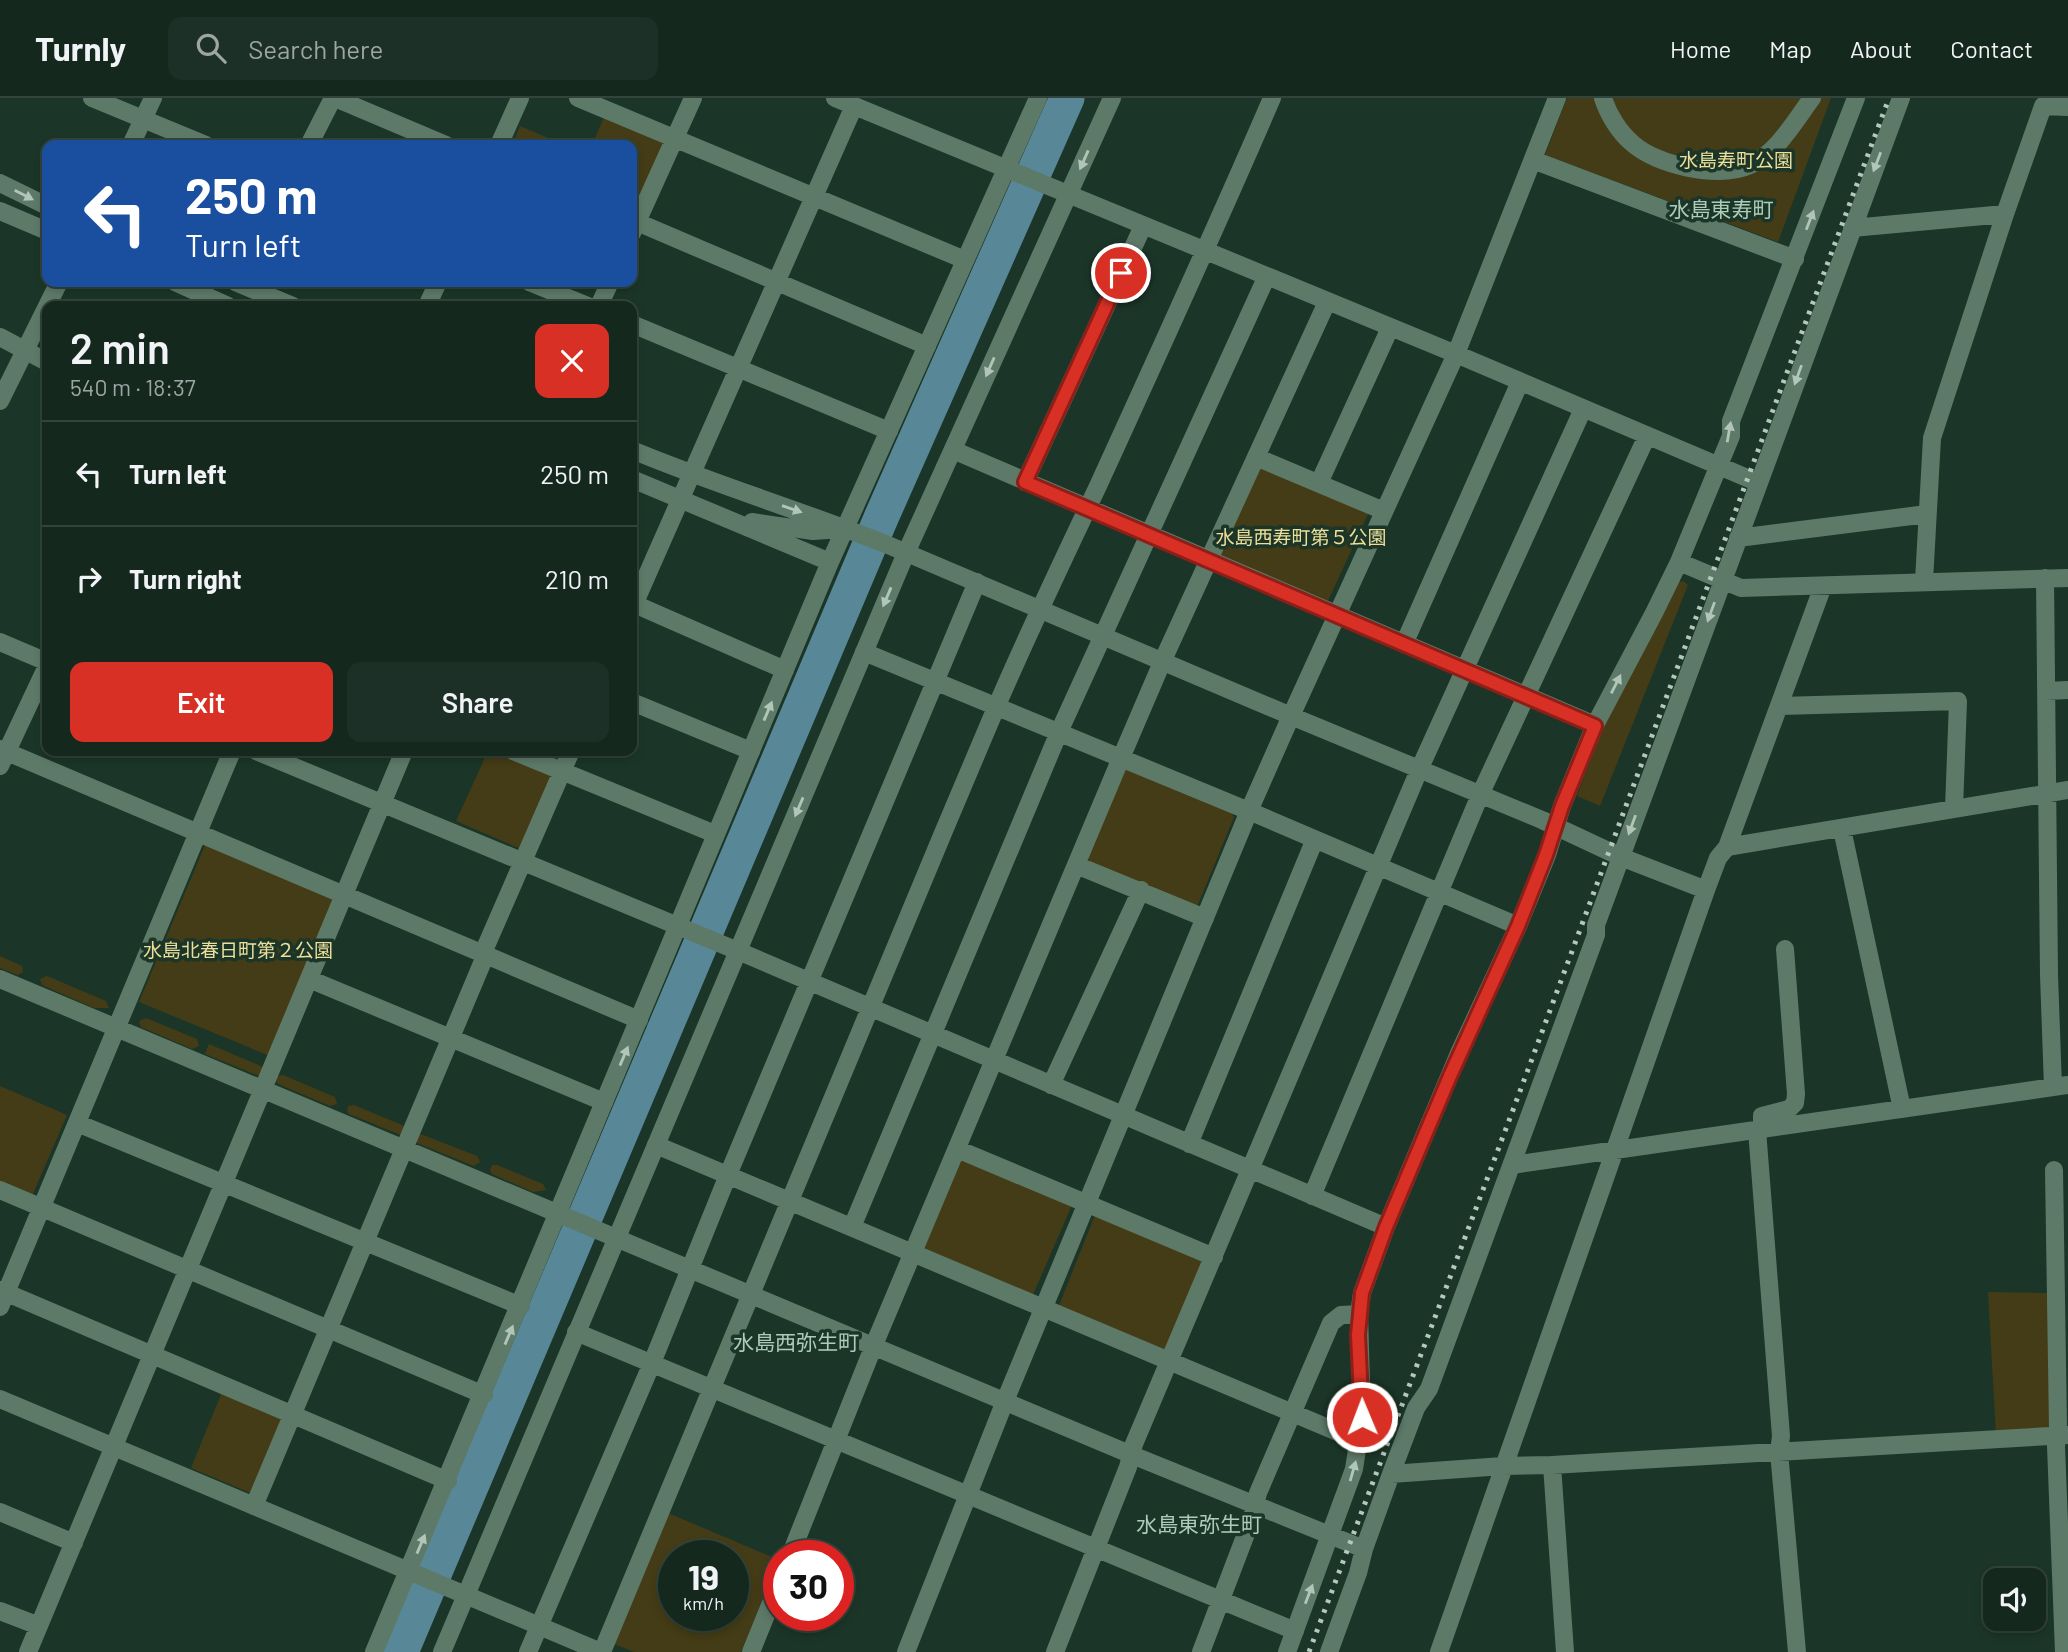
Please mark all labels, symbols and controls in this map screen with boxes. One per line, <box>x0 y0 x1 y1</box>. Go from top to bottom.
search box <box>168 17 658 80</box>
text: Turnly <box>35 28 126 68</box>
icon: search <box>192 29 230 67</box>
text: Search here <box>248 33 383 64</box>
text: Home <box>1670 34 1731 63</box>
text: Map <box>1769 34 1812 63</box>
text: About <box>1850 34 1912 63</box>
text: Contact <box>1950 34 2033 63</box>
park label: 水島寿町公園 <box>1679 148 1793 171</box>
one-way arrow <box>1078 150 1090 170</box>
one-way arrow <box>1871 151 1882 172</box>
text: 250 m <box>185 165 318 224</box>
icon: left <box>70 168 161 259</box>
one-way arrow <box>14 188 34 200</box>
district label: 水島東寿町 <box>1669 196 1774 221</box>
one-way arrow <box>1804 209 1815 230</box>
text: Turn left <box>185 225 302 263</box>
pin <box>1091 243 1151 303</box>
icon: arrive <box>1102 254 1140 292</box>
text: 2 min <box>70 322 170 372</box>
button: close <box>535 324 609 398</box>
one-way arrow <box>984 357 995 378</box>
one-way arrow <box>1792 365 1803 386</box>
text: 540 m · 18:37 <box>70 373 196 401</box>
one-way arrow <box>1724 421 1735 443</box>
icon: left <box>70 455 108 493</box>
text: Turn left <box>129 458 227 489</box>
text: 250 m <box>540 458 609 489</box>
one-way arrow <box>782 504 803 515</box>
park label: 水島西寿町第５公園 <box>1215 525 1387 548</box>
icon: right <box>70 560 108 598</box>
text: Turn right <box>129 563 242 594</box>
text: 210 m <box>545 563 609 594</box>
one-way arrow <box>882 587 893 608</box>
one-way arrow <box>1705 601 1716 622</box>
button: Exit <box>70 662 333 742</box>
button: Share <box>347 662 609 742</box>
one-way arrow <box>1611 674 1622 694</box>
one-way arrow <box>763 700 774 721</box>
one-way arrow <box>793 797 804 818</box>
one-way arrow <box>1627 815 1638 836</box>
park label: 水島北春日町第２公園 <box>143 938 333 961</box>
one-way arrow <box>618 1046 629 1067</box>
one-way arrow <box>503 1324 514 1345</box>
district label: 水島西弥生町 <box>733 1329 859 1354</box>
position arrow <box>1325 1380 1399 1454</box>
one-way arrow <box>1348 1460 1358 1481</box>
district label: 水島東弥生町 <box>1136 1511 1262 1536</box>
one-way arrow <box>416 1534 427 1555</box>
speed limit sign: 30 <box>763 1540 854 1631</box>
text: 19 <box>688 1555 719 1597</box>
map controls <box>1983 1568 2046 1631</box>
button: sound <box>1983 1568 2046 1631</box>
one-way arrow <box>1303 1583 1314 1604</box>
text: km/h <box>683 1592 724 1614</box>

